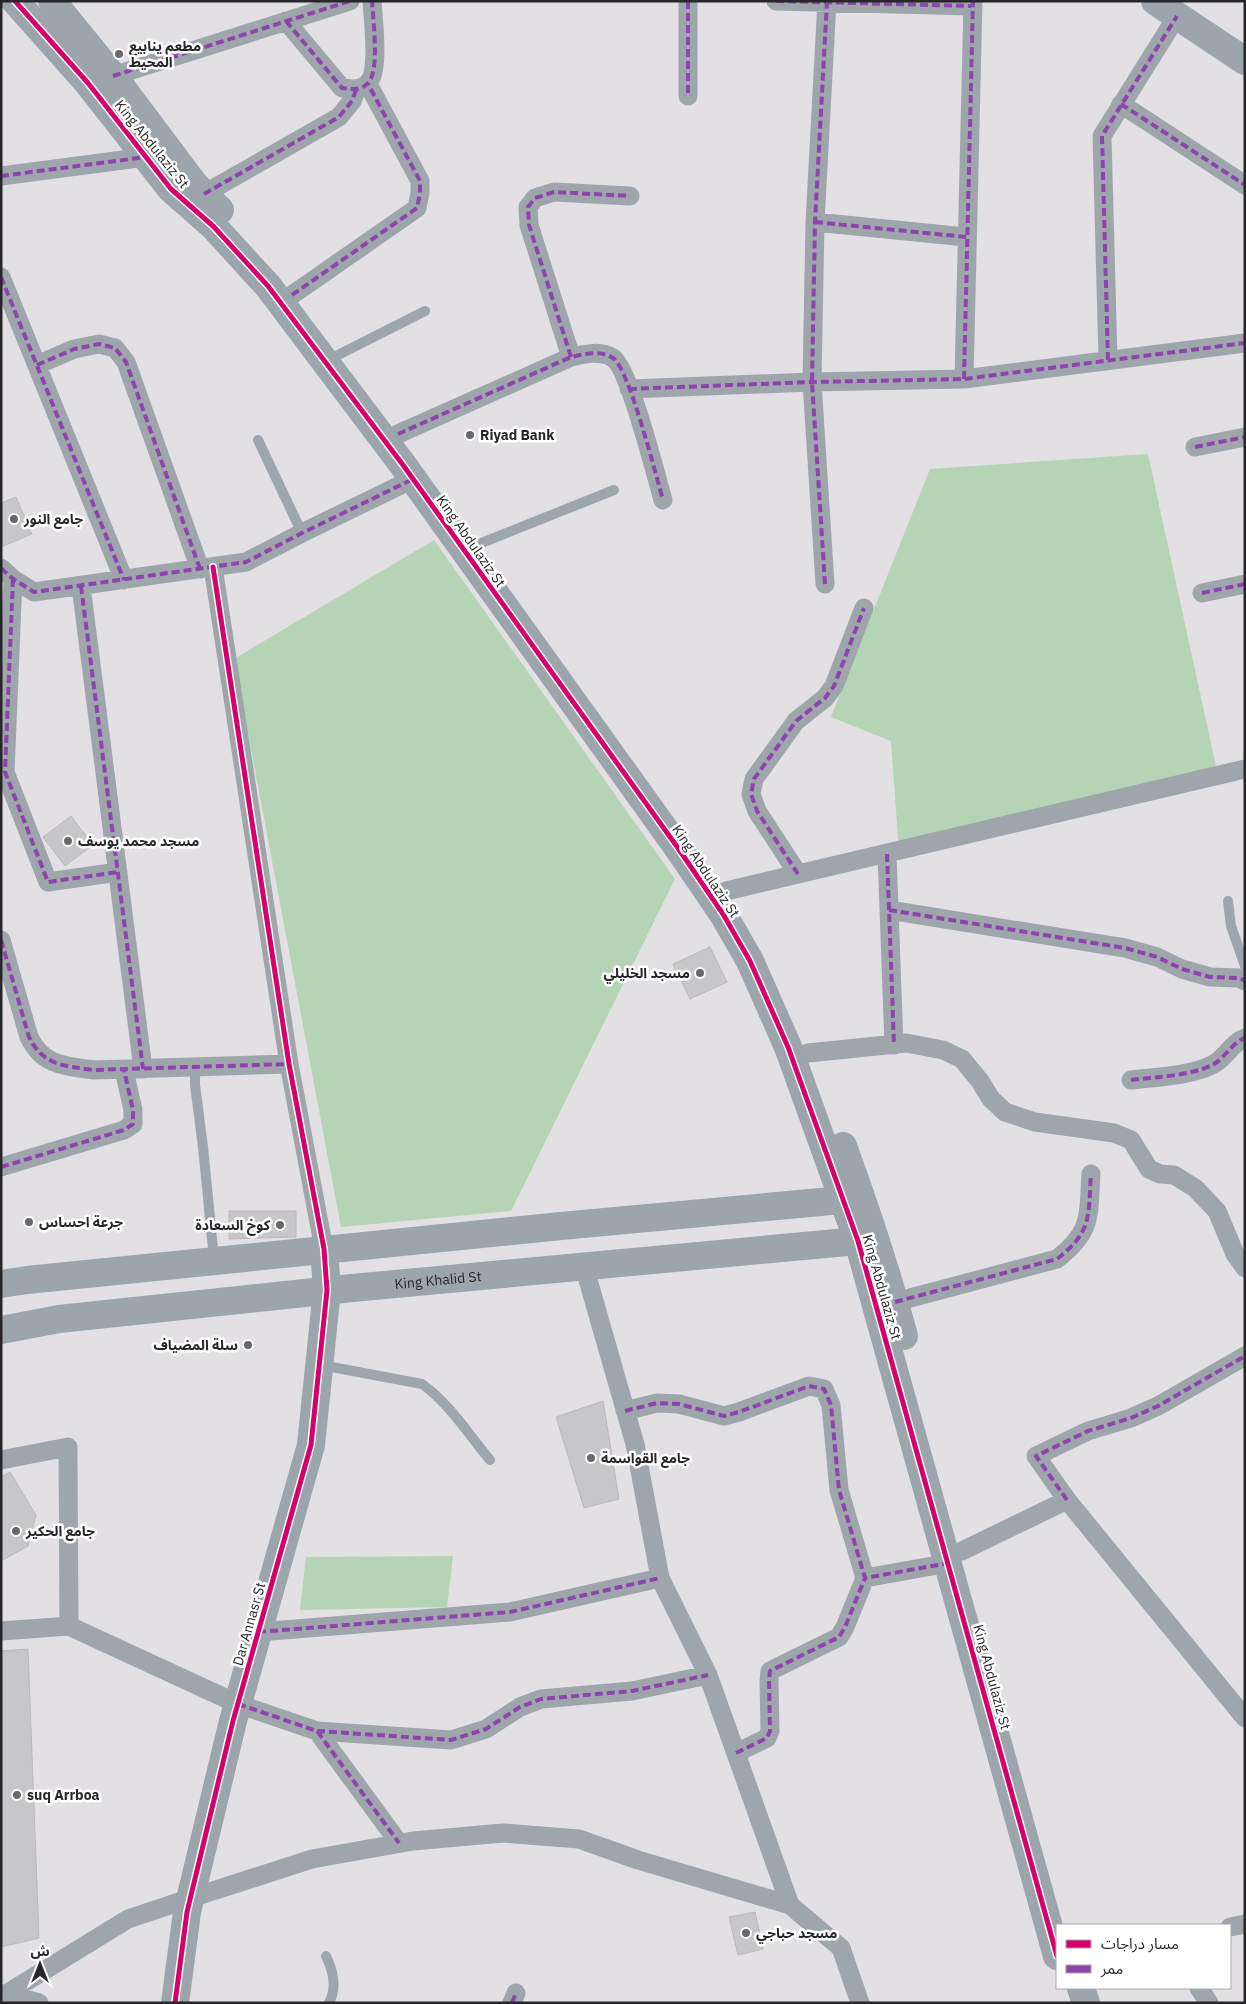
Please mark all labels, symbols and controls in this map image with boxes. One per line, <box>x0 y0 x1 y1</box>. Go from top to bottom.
place label: مطعم ينابيع المحيط <box>129 37 201 71</box>
marker: مطعم ينابيع المحيط <box>113 48 125 60</box>
street label: King Abdulaziz St <box>111 96 193 192</box>
place label: Riyad Bank <box>480 426 555 444</box>
marker: Riyad Bank <box>464 429 476 441</box>
street label: King Abdulaziz St <box>433 491 509 591</box>
place label: جامع النور <box>23 510 83 529</box>
marker: جامع النور <box>8 513 20 525</box>
street label: King Abdulaziz St <box>668 821 744 921</box>
place label: مسجد محمد يوسف <box>78 832 199 850</box>
marker: مسجد محمد يوسف <box>62 835 74 847</box>
place label: مسجد الخليلي <box>603 964 690 984</box>
marker: مسجد الخليلي <box>694 967 706 979</box>
place label: جرعة احساس <box>39 1213 123 1231</box>
marker: جرعة احساس <box>23 1216 35 1228</box>
place label: كوخ السعادة <box>195 1216 271 1236</box>
marker: كوخ السعادة <box>274 1219 286 1231</box>
street label: King Abdulaziz St <box>858 1232 906 1342</box>
street label: King Khalid St <box>394 1267 482 1293</box>
place label: سلة المضياف <box>154 1336 238 1354</box>
marker: سلة المضياف <box>242 1339 254 1351</box>
place label: جامع القواسمة <box>601 1449 690 1468</box>
marker: جامع القواسمة <box>585 1452 597 1464</box>
place label: جامع الحكير <box>25 1522 95 1541</box>
marker: جامع الحكير <box>10 1525 22 1537</box>
street label: Dar Annasr St <box>228 1580 270 1668</box>
street label: King Abdulaziz St <box>969 1622 1015 1732</box>
place label: suq Arrboa <box>27 1786 100 1804</box>
marker: suq Arrboa <box>11 1789 23 1801</box>
place label: مسجد حباجي <box>756 1924 838 1944</box>
legend <box>1056 1924 1231 1989</box>
marker: مسجد حباجي <box>740 1927 752 1939</box>
text: مسار دراجات <box>1101 1934 1179 1953</box>
north arrow <box>15 1939 65 1989</box>
text: ش <box>30 1942 50 1960</box>
text: ممر <box>1100 1959 1124 1978</box>

